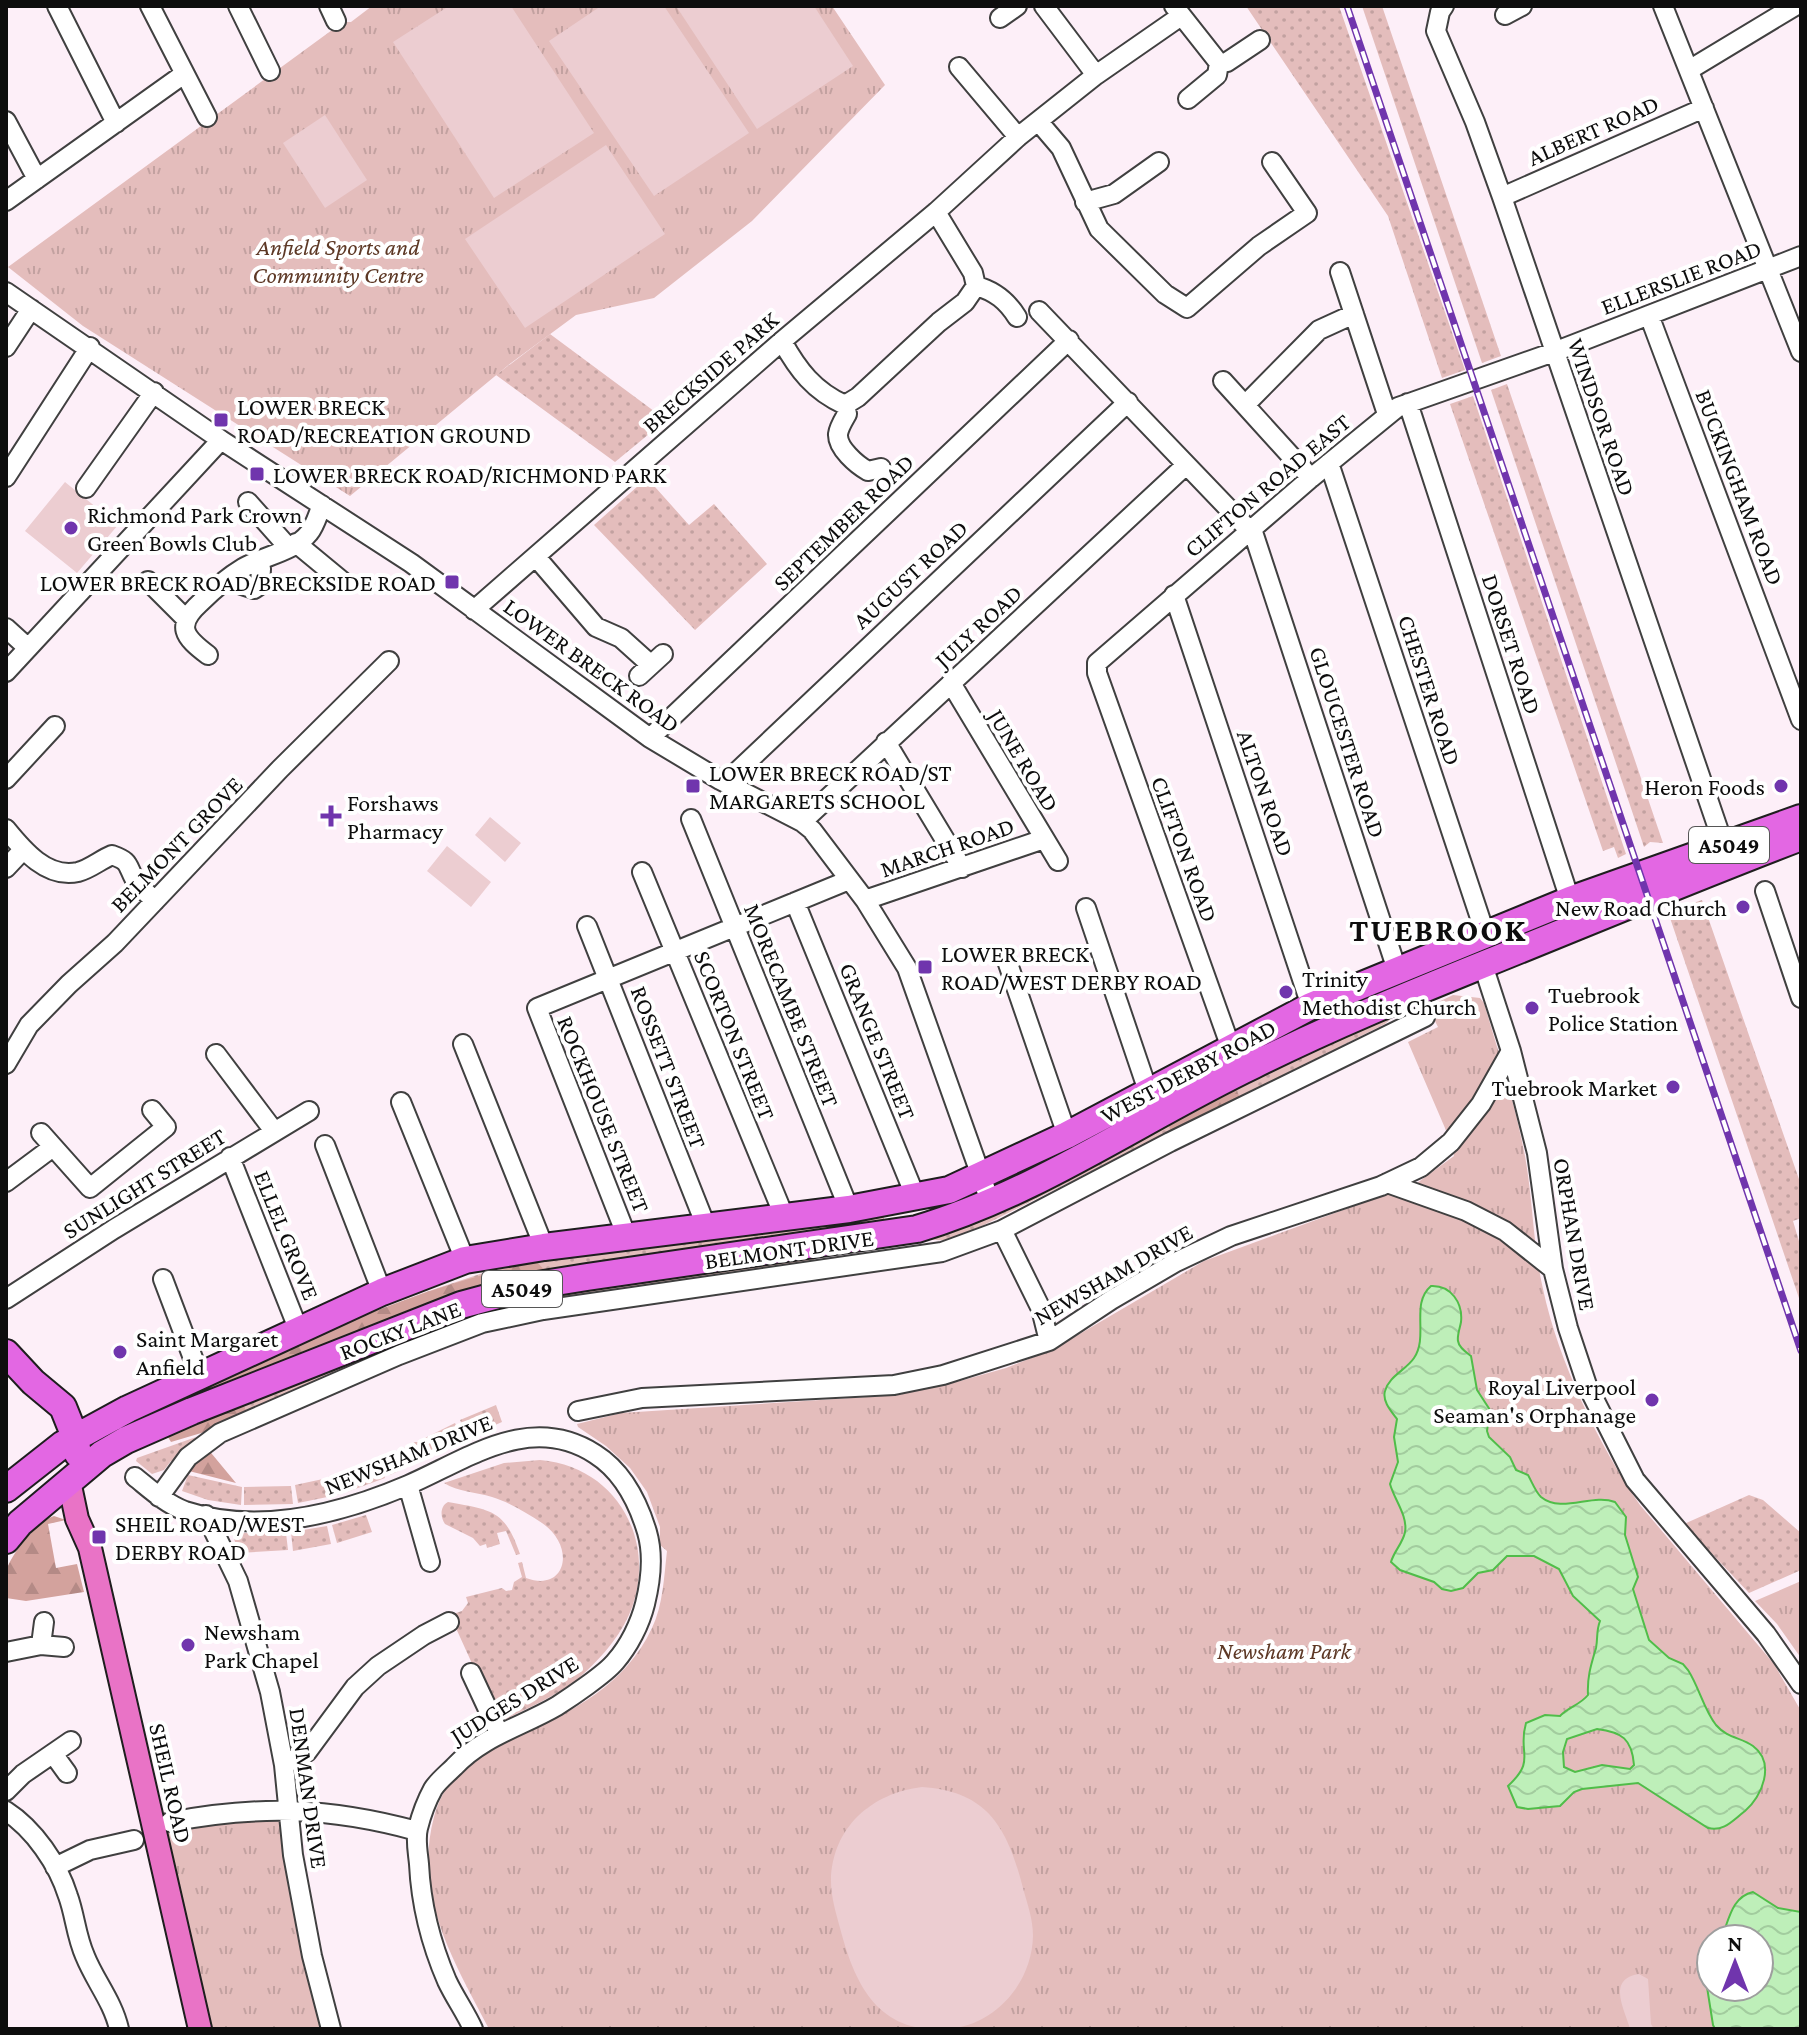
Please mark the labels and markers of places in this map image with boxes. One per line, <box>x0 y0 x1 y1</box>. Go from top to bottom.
place label: LOWER BRECK ROAD/RECREATION GROUND <box>237 393 531 448</box>
marker: LOWER BRECK ROAD/RECREATION GROUND <box>212 411 230 429</box>
place label: LOWER BRECK ROAD/RICHMOND PARK <box>273 461 666 488</box>
marker: LOWER BRECK ROAD/RICHMOND PARK <box>248 465 266 483</box>
place label: Richmond Park Crown Green Bowls Club <box>87 501 302 556</box>
marker: Richmond Park Crown Green Bowls Club <box>62 519 80 537</box>
place label: LOWER BRECK ROAD/BRECKSIDE ROAD <box>40 569 436 596</box>
marker: LOWER BRECK ROAD/BRECKSIDE ROAD <box>443 573 461 591</box>
place label: LOWER BRECK ROAD/ST MARGARETS SCHOOL <box>709 759 952 814</box>
place label: Heron Foods <box>1644 773 1765 800</box>
marker: LOWER BRECK ROAD/ST MARGARETS SCHOOL <box>684 777 702 795</box>
marker: Heron Foods <box>1772 777 1790 795</box>
place label: Forshaws Pharmacy <box>347 789 444 844</box>
marker: Forshaws Pharmacy <box>322 807 340 825</box>
place label: New Road Church <box>1555 894 1727 921</box>
marker: New Road Church <box>1734 898 1752 916</box>
place label: LOWER BRECK ROAD/WEST DERBY ROAD <box>941 940 1202 995</box>
marker: LOWER BRECK ROAD/WEST DERBY ROAD <box>916 958 934 976</box>
place label: Trinity Methodist Church <box>1302 965 1477 1020</box>
place label: Tuebrook Police Station <box>1548 981 1678 1036</box>
marker: Trinity Methodist Church <box>1277 983 1295 1001</box>
marker: Tuebrook Police Station <box>1523 999 1541 1017</box>
place label: Tuebrook Market <box>1492 1074 1658 1101</box>
marker: Tuebrook Market <box>1664 1078 1682 1096</box>
place label: Saint Margaret Anfield <box>136 1325 279 1380</box>
marker: Saint Margaret Anfield <box>111 1343 129 1361</box>
place label: Royal Liverpool Seaman's Orphanage <box>1433 1373 1636 1428</box>
marker: Royal Liverpool Seaman's Orphanage <box>1643 1391 1661 1409</box>
place label: SHEIL ROAD/WEST DERBY ROAD <box>115 1510 304 1565</box>
marker: SHEIL ROAD/WEST DERBY ROAD <box>90 1528 108 1546</box>
place label: Newsham Park Chapel <box>204 1618 319 1673</box>
marker: Newsham Park Chapel <box>179 1636 197 1654</box>

